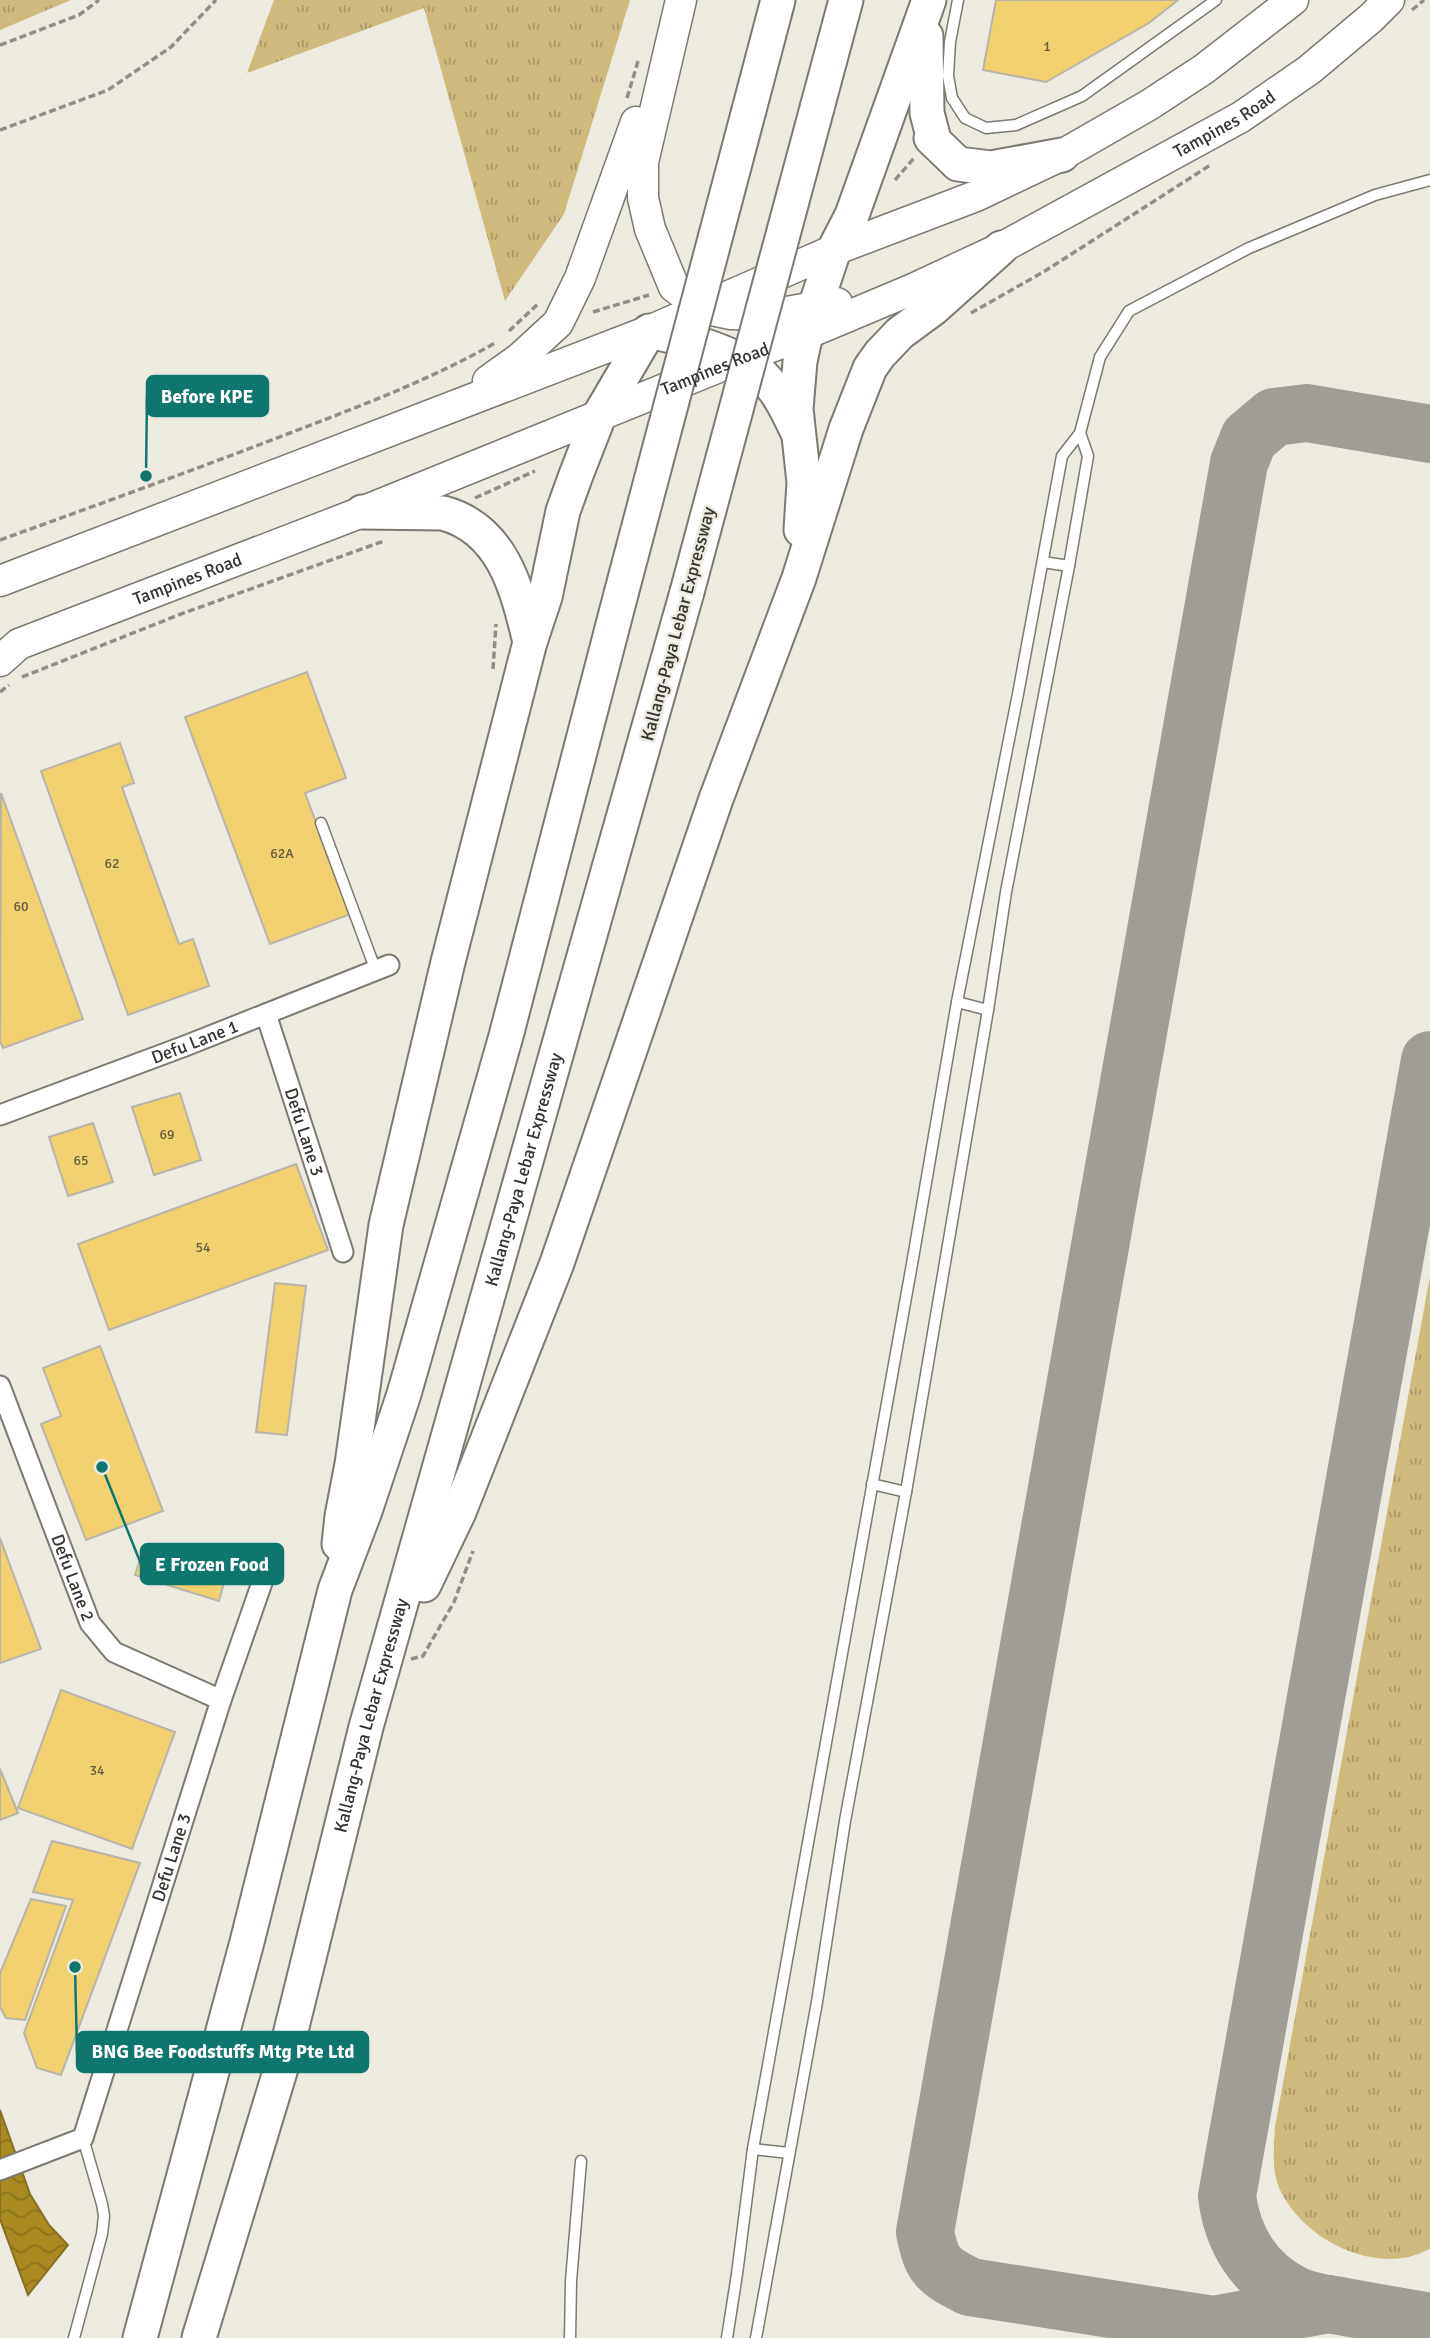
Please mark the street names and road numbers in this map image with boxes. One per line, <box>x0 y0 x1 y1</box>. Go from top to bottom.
street label: Tampines Road <box>1170 86 1280 163</box>
street label: Tampines Road <box>658 338 772 400</box>
street label: Kallang-Paya Lebar Expressway <box>636 504 720 743</box>
street label: Tampines Road <box>130 548 245 610</box>
street label: Defu Lane 1 <box>148 1015 241 1069</box>
street label: Kallang-Paya Lebar Expressway <box>480 1050 567 1289</box>
street label: Defu Lane 3 <box>280 1085 329 1179</box>
street label: Defu Lane 2 <box>46 1531 99 1624</box>
street label: Kallang-Paya Lebar Expressway <box>329 1595 413 1835</box>
street label: Defu Lane 3 <box>147 1811 196 1904</box>

